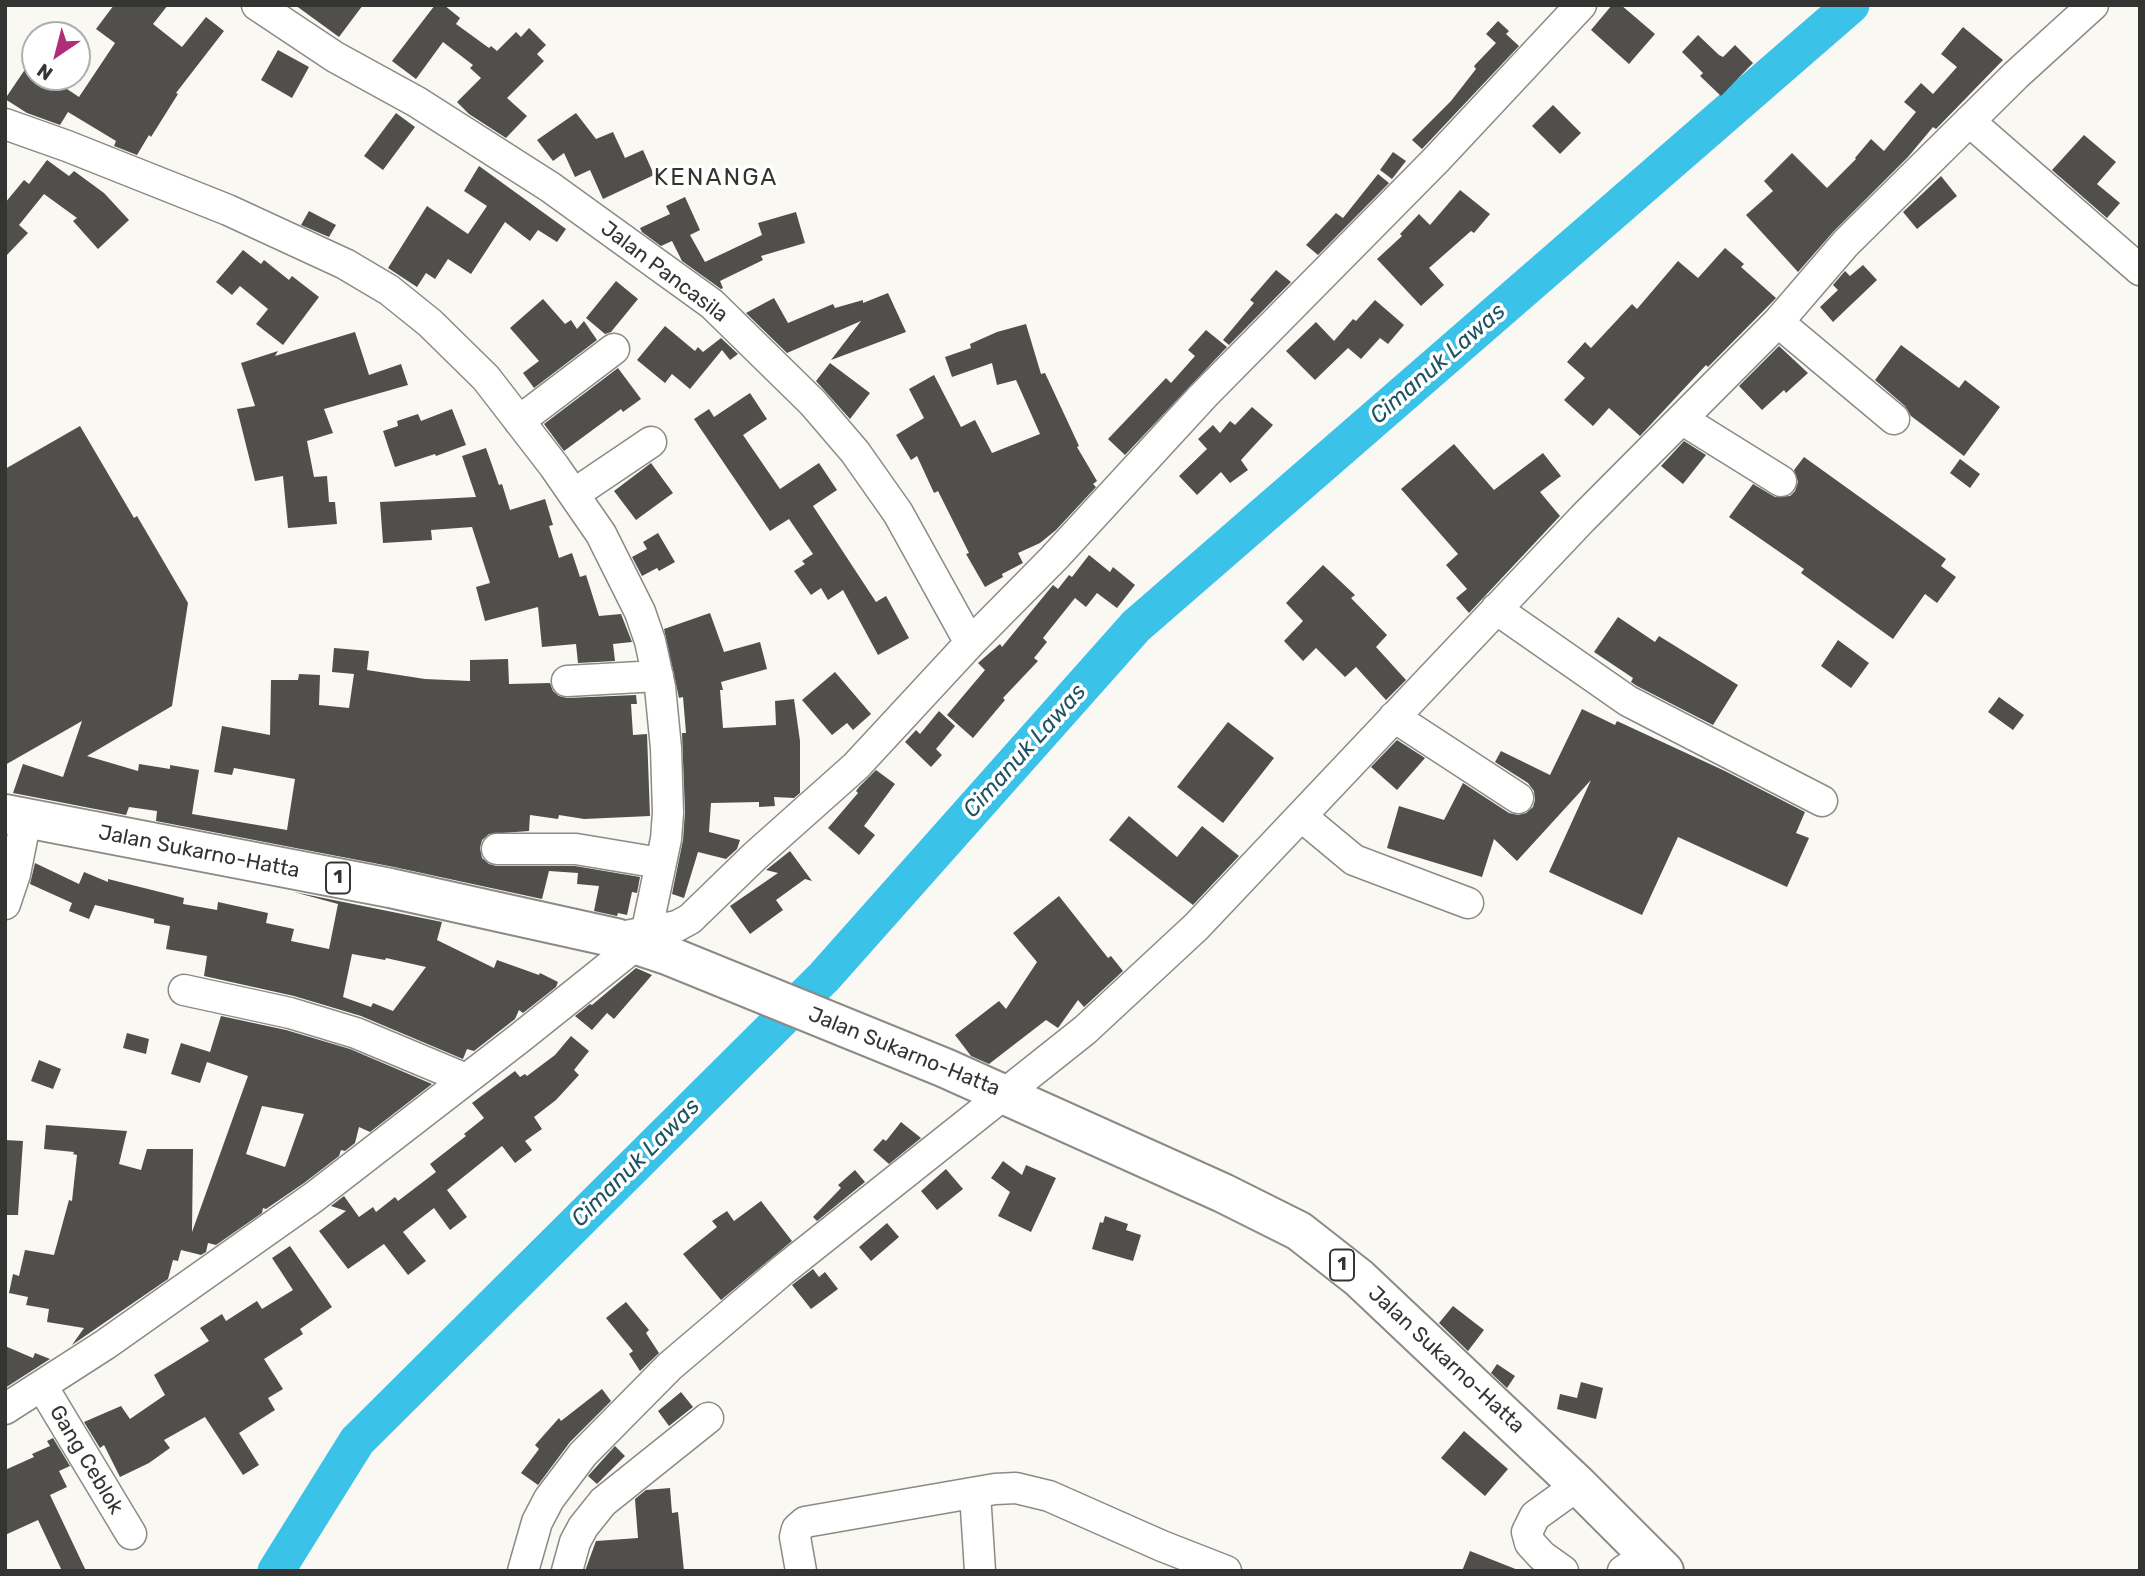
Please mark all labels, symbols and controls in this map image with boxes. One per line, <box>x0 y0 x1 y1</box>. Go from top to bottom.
north arrow <box>21 21 91 91</box>
text: N <box>33 59 57 85</box>
district label: KENANGA <box>655 164 777 192</box>
street label: Jalan Pancasila <box>595 216 733 328</box>
water label: Cimanuk Lawas <box>1365 298 1511 430</box>
water label: Cimanuk Lawas <box>958 679 1092 823</box>
street label: Jalan Sukarno-Hatta <box>96 820 302 884</box>
road number: 1 <box>326 862 350 894</box>
street label: Jalan Sukarno-Hatta <box>804 1002 1004 1102</box>
water label: Cimanuk Lawas <box>566 1093 706 1233</box>
road number: 1 <box>1330 1250 1354 1280</box>
street label: Jalan Sukarno-Hatta <box>1363 1281 1529 1439</box>
street label: Gang Ceblok <box>44 1401 128 1519</box>

